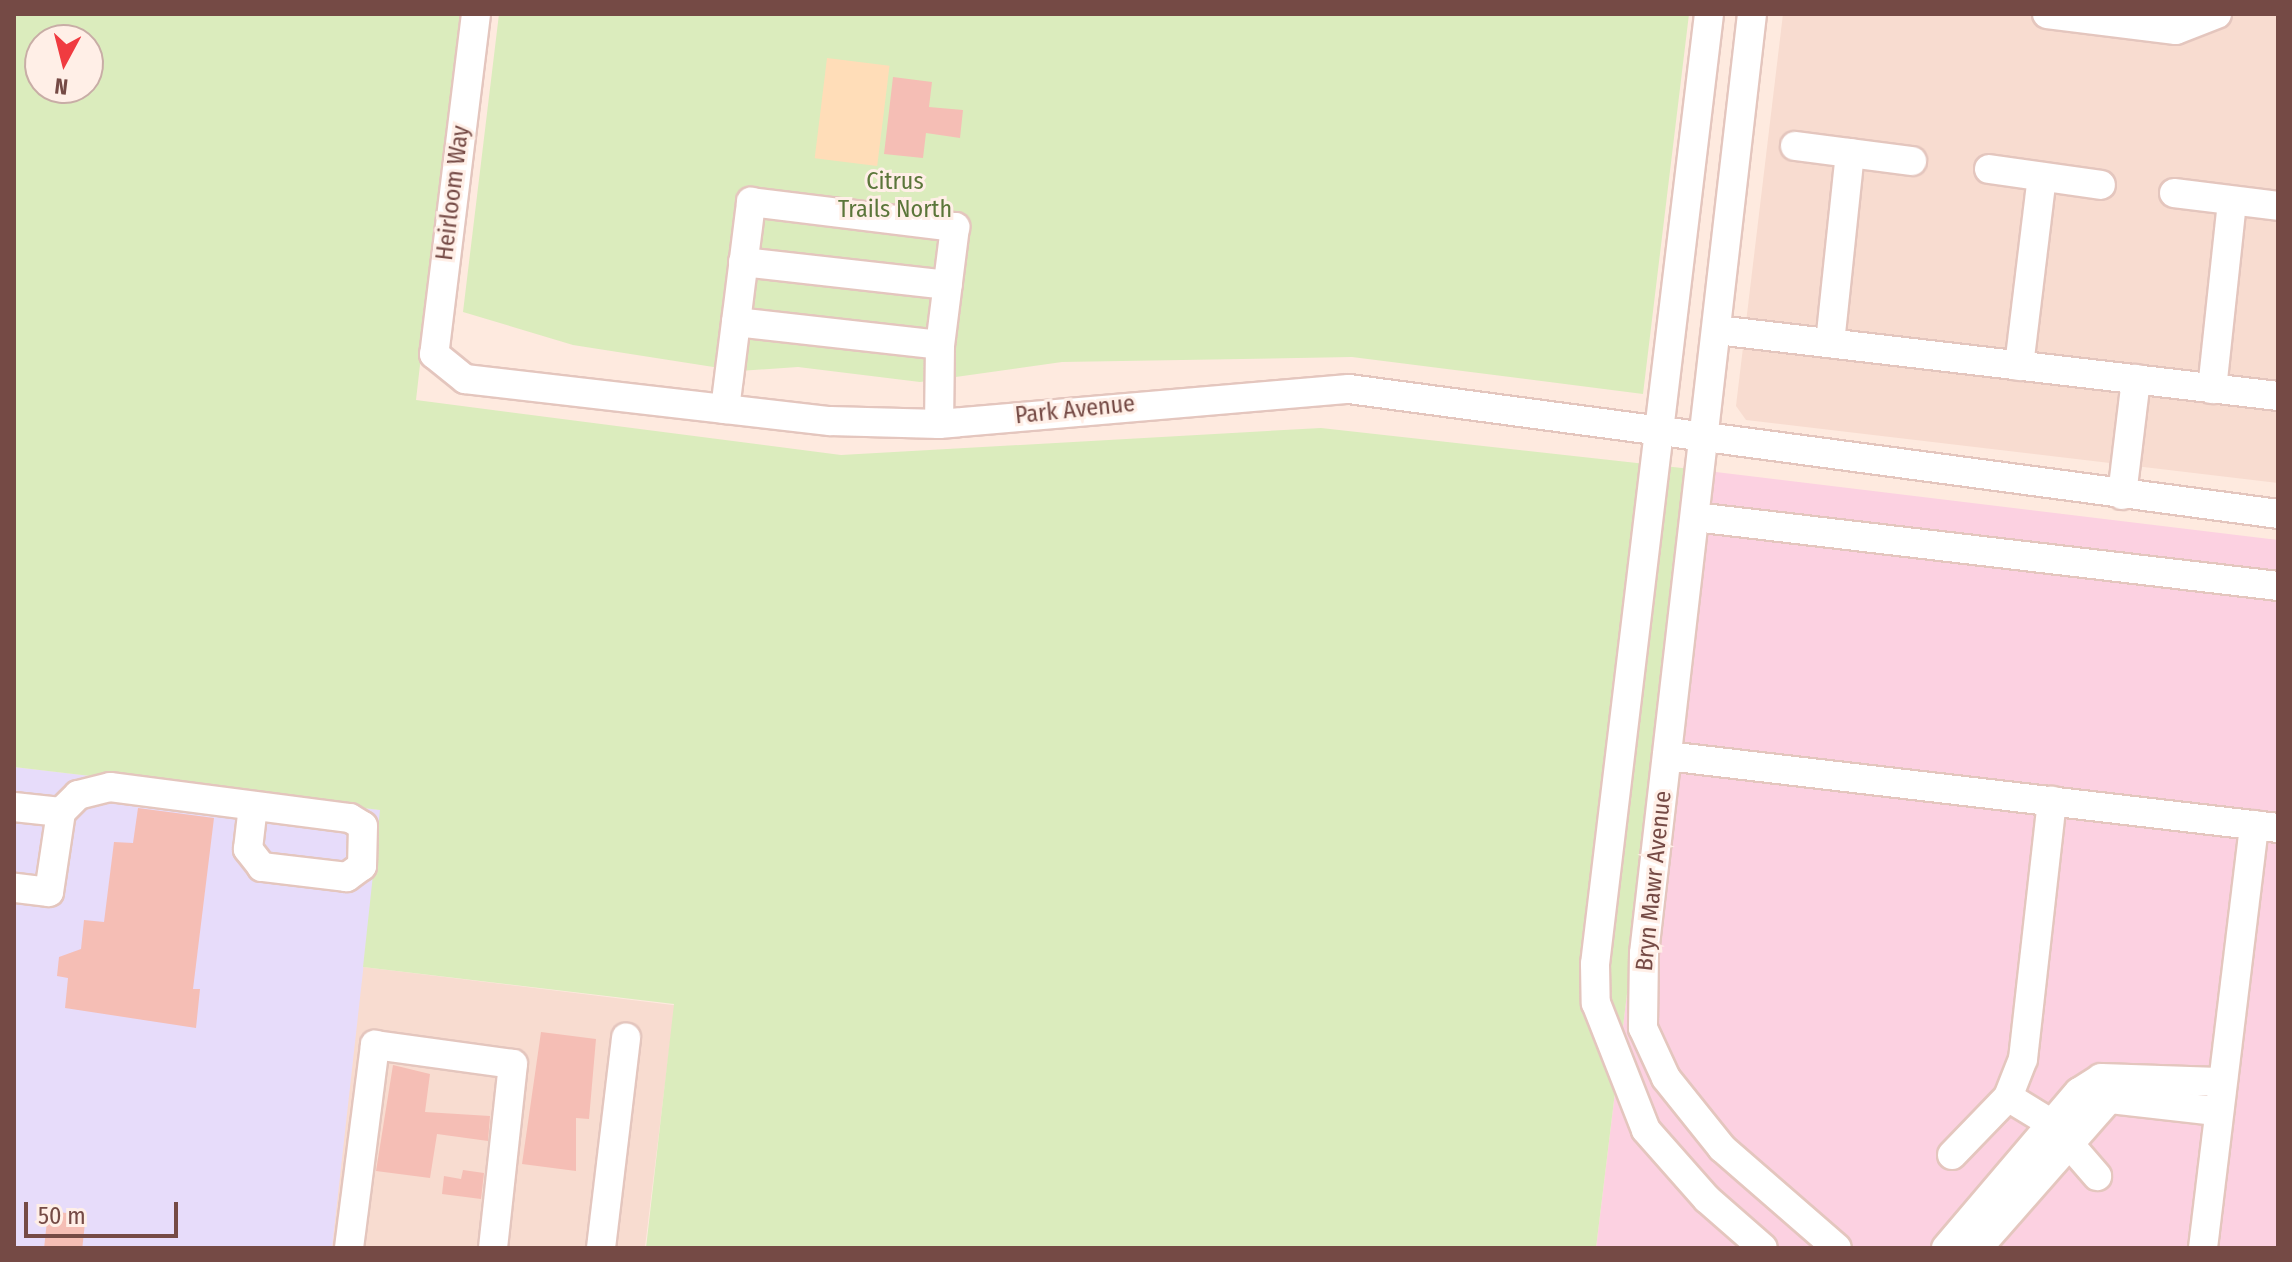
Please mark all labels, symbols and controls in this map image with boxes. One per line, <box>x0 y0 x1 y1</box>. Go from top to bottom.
north arrow <box>24 24 104 104</box>
text: N <box>53 72 69 101</box>
street label: Heirloom Way <box>430 124 476 262</box>
park label: Citrus Trails North <box>838 168 952 224</box>
street label: Park Avenue <box>1014 389 1136 431</box>
street label: Bryn Mawr Avenue <box>1630 789 1678 973</box>
scale bar <box>28 1186 182 1236</box>
text: 50 m <box>38 1202 86 1230</box>

